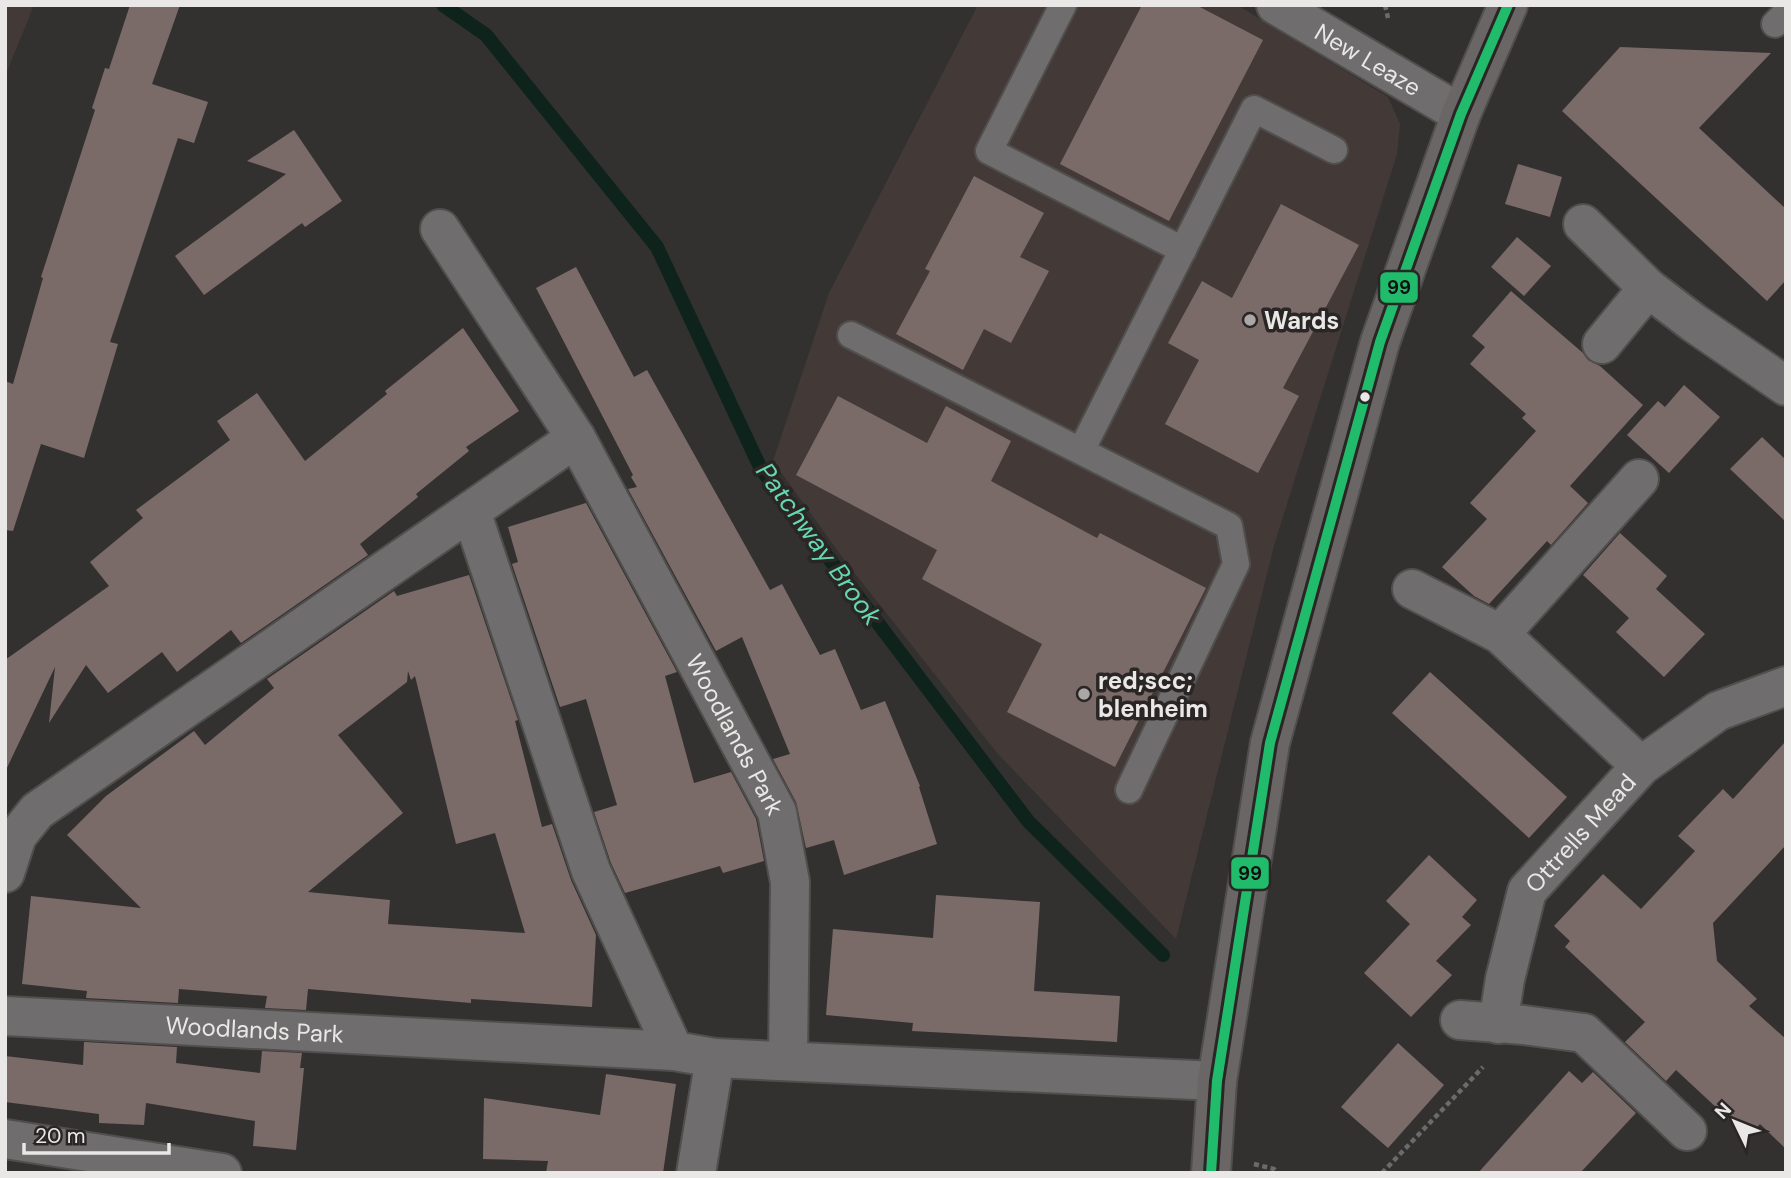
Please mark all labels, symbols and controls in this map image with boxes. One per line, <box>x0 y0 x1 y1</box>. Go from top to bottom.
street label: New Leaze <box>1310 16 1427 103</box>
line badge: 99 <box>1379 271 1419 304</box>
text: 99 <box>1387 275 1411 300</box>
place label: Wards <box>1264 305 1339 336</box>
marker: Wards <box>1242 312 1258 328</box>
unlabelled marker <box>1358 390 1372 404</box>
water label: Patchway Brook <box>748 456 890 633</box>
street label: Woodlands Park <box>679 648 791 821</box>
place label: red;scc; blenheim <box>1098 665 1208 724</box>
marker: red;scc; blenheim <box>1076 686 1092 702</box>
street label: Ottrells Mead <box>1518 767 1642 899</box>
line badge: 99 <box>1230 856 1270 890</box>
text: 99 <box>1238 861 1262 886</box>
street label: Woodlands Park <box>165 1009 345 1049</box>
north arrow <box>1700 1087 1770 1157</box>
text: N <box>1709 1097 1737 1124</box>
scale bar <box>24 1112 170 1156</box>
text: 20 m <box>35 1122 86 1150</box>

